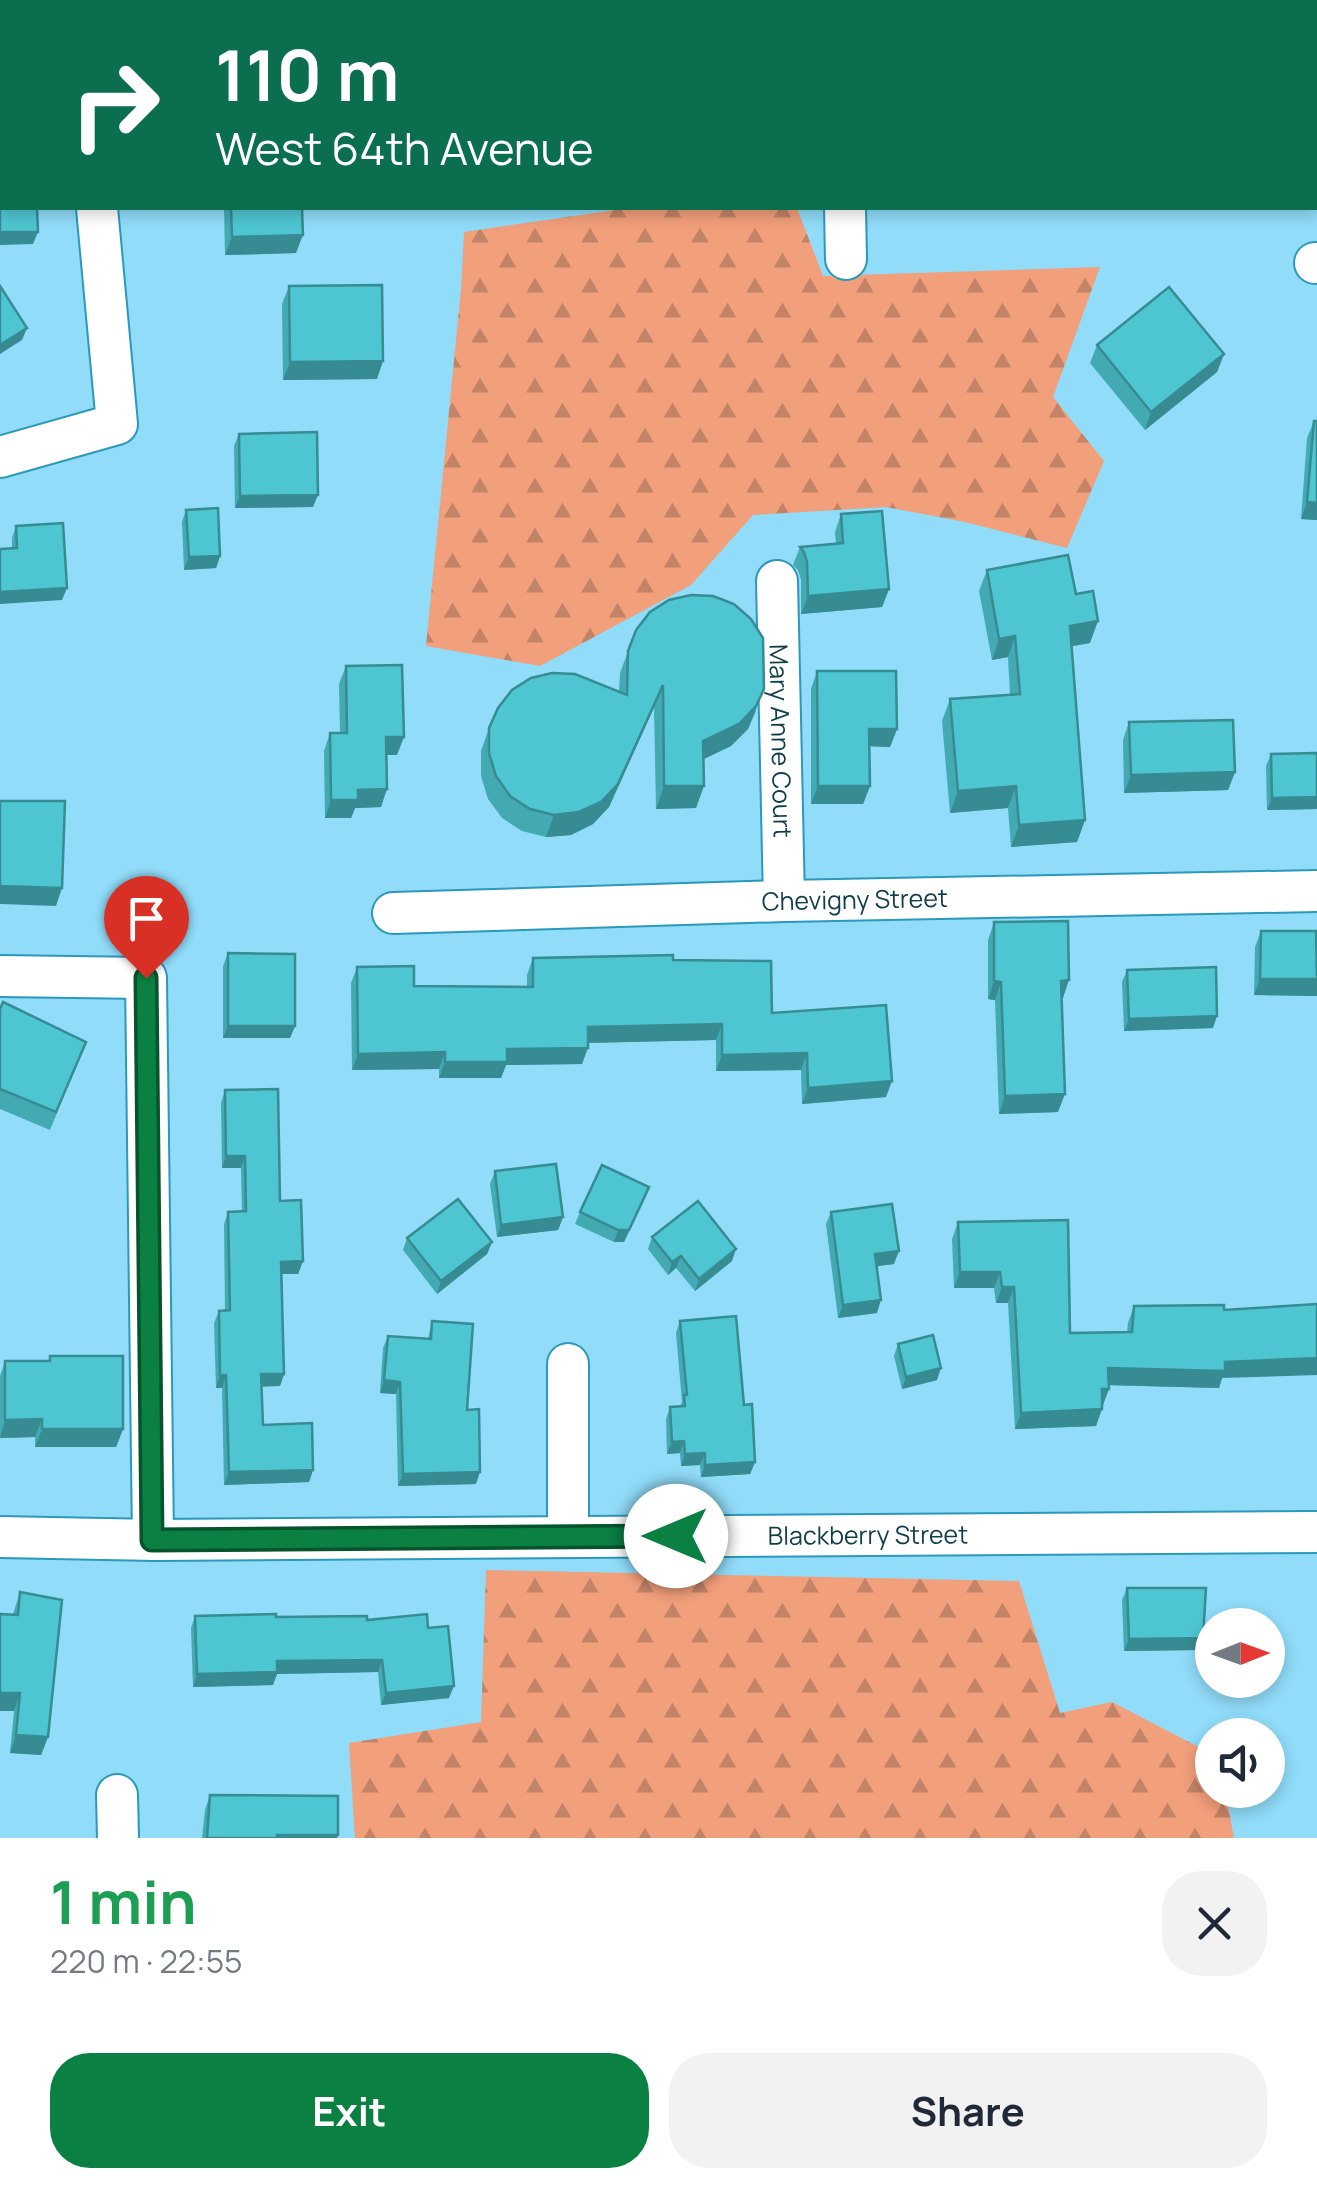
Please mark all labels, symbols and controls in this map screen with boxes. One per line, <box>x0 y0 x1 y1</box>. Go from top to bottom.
text: 110 m <box>215 26 399 122</box>
icon: right <box>50 40 180 170</box>
text: West 64th Avenue <box>215 117 594 179</box>
street label: Mary Anne Court <box>761 644 801 838</box>
pin <box>104 876 189 979</box>
street label: Chevigny Street <box>761 880 948 919</box>
icon: arrive <box>119 891 174 946</box>
position arrow <box>624 1484 728 1588</box>
street label: Blackberry Street <box>768 1516 968 1553</box>
north arrow <box>1195 1608 1285 1698</box>
map controls <box>1195 1608 1285 1808</box>
button: sound <box>1195 1718 1285 1808</box>
text: 1 min <box>50 1860 197 1942</box>
button: close <box>1162 1871 1267 1976</box>
text: 220 m · 22:55 <box>50 1939 243 1983</box>
button: Exit <box>50 2053 649 2168</box>
button: Share <box>669 2053 1267 2168</box>

